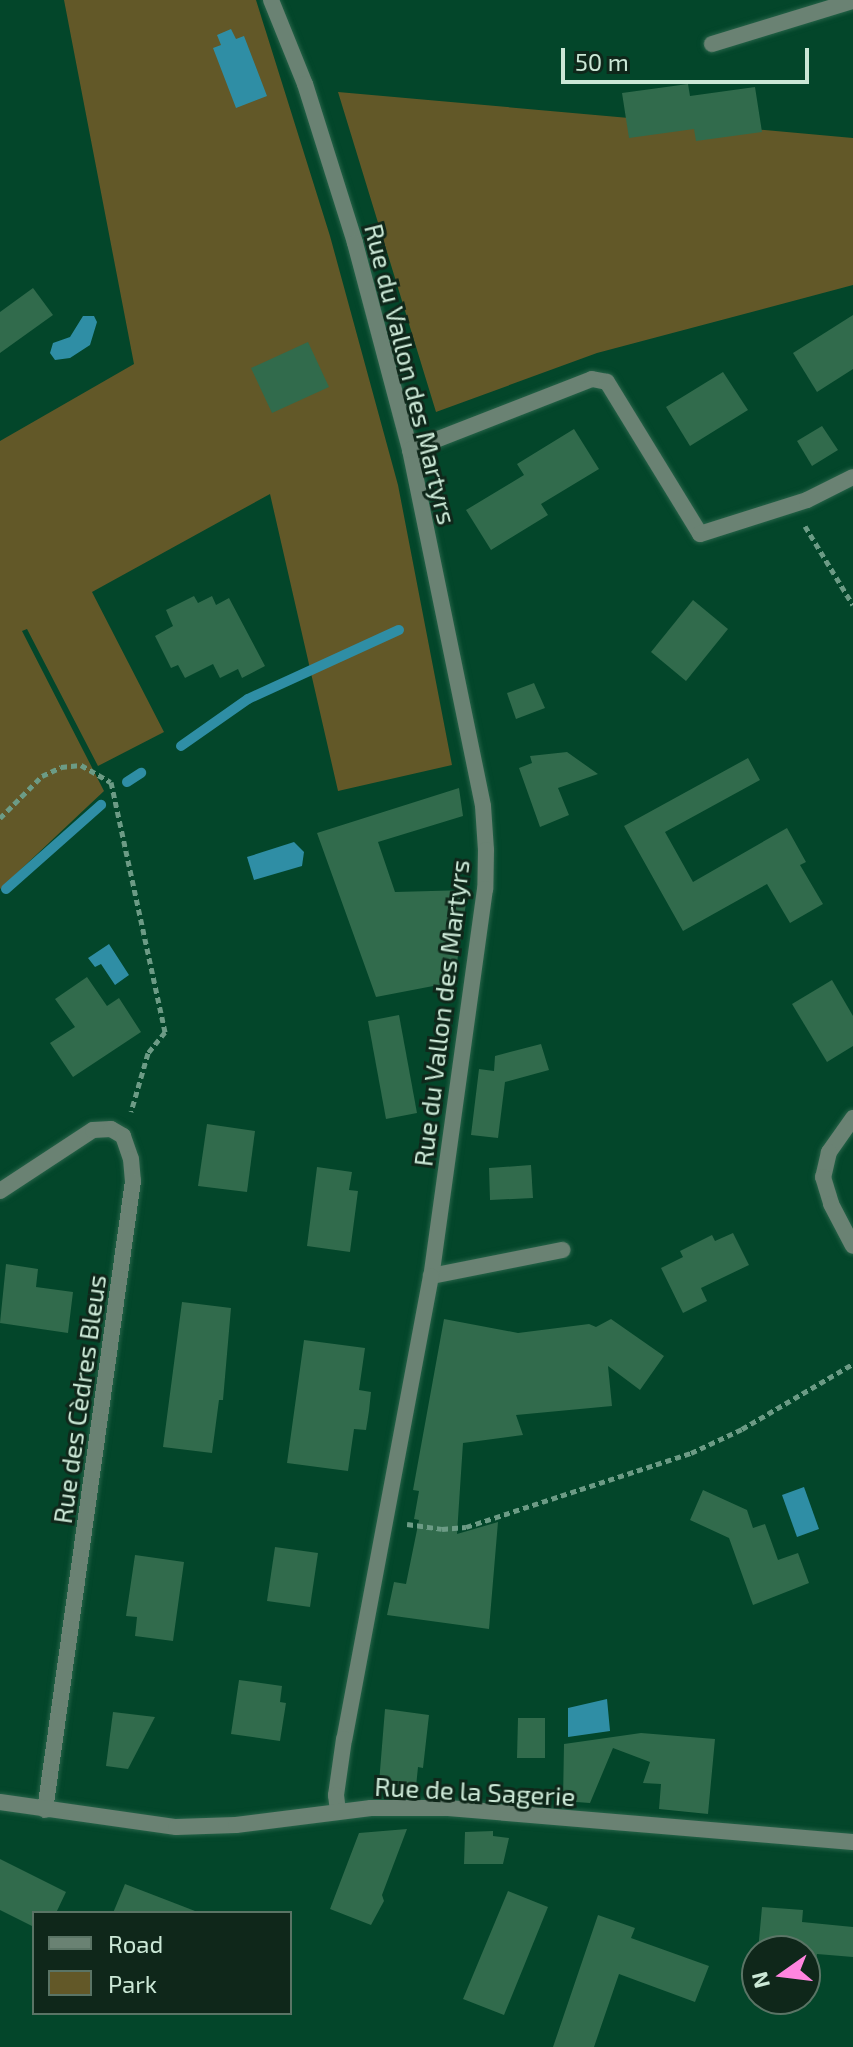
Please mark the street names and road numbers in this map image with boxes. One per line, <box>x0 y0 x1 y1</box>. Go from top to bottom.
street label: Rue du Vallon des Martyrs <box>358 220 464 528</box>
street label: Rue du Vallon des Martyrs <box>407 858 475 1168</box>
street label: Rue des Cèdres Bleus <box>46 1273 112 1525</box>
street label: Rue de la Sagerie <box>374 1770 576 1812</box>

